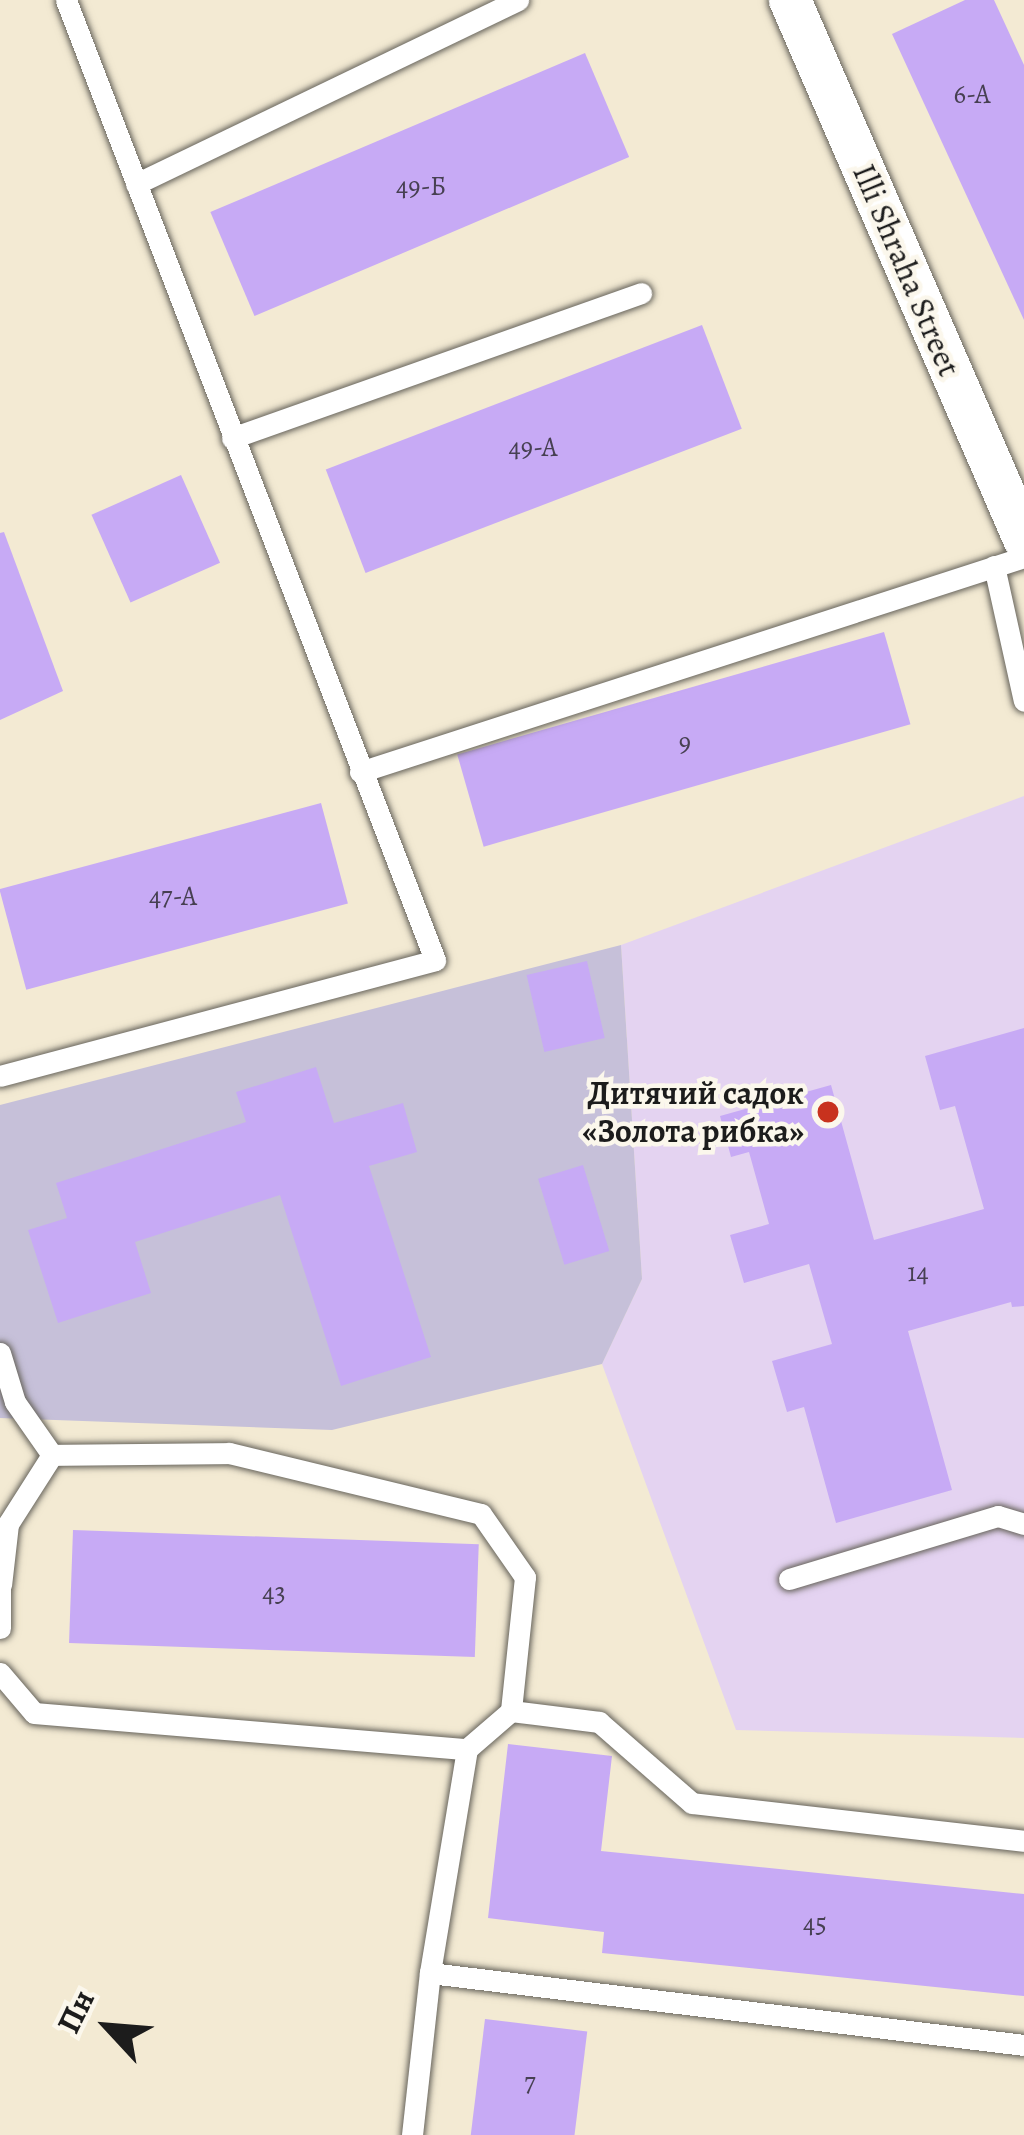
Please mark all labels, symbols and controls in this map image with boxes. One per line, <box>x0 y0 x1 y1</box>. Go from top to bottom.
house number: 6-А <box>953 79 991 111</box>
street label: Illi Shraha Street <box>844 158 970 382</box>
house number: 49-Б <box>396 171 446 203</box>
house number: 49-А <box>508 432 558 464</box>
house number: 9 <box>679 727 691 759</box>
house number: 47-А <box>149 881 197 913</box>
place label: Дитячий садок «Золота рибка» <box>582 1073 804 1151</box>
marker: Дитячий садок «Золота рибка» <box>815 1099 841 1125</box>
house number: 14 <box>907 1257 929 1289</box>
house number: 43 <box>262 1577 286 1609</box>
house number: 45 <box>803 1908 827 1940</box>
north arrow <box>48 1967 168 2087</box>
text: Пн <box>46 1982 105 2040</box>
house number: 7 <box>524 2067 536 2099</box>

